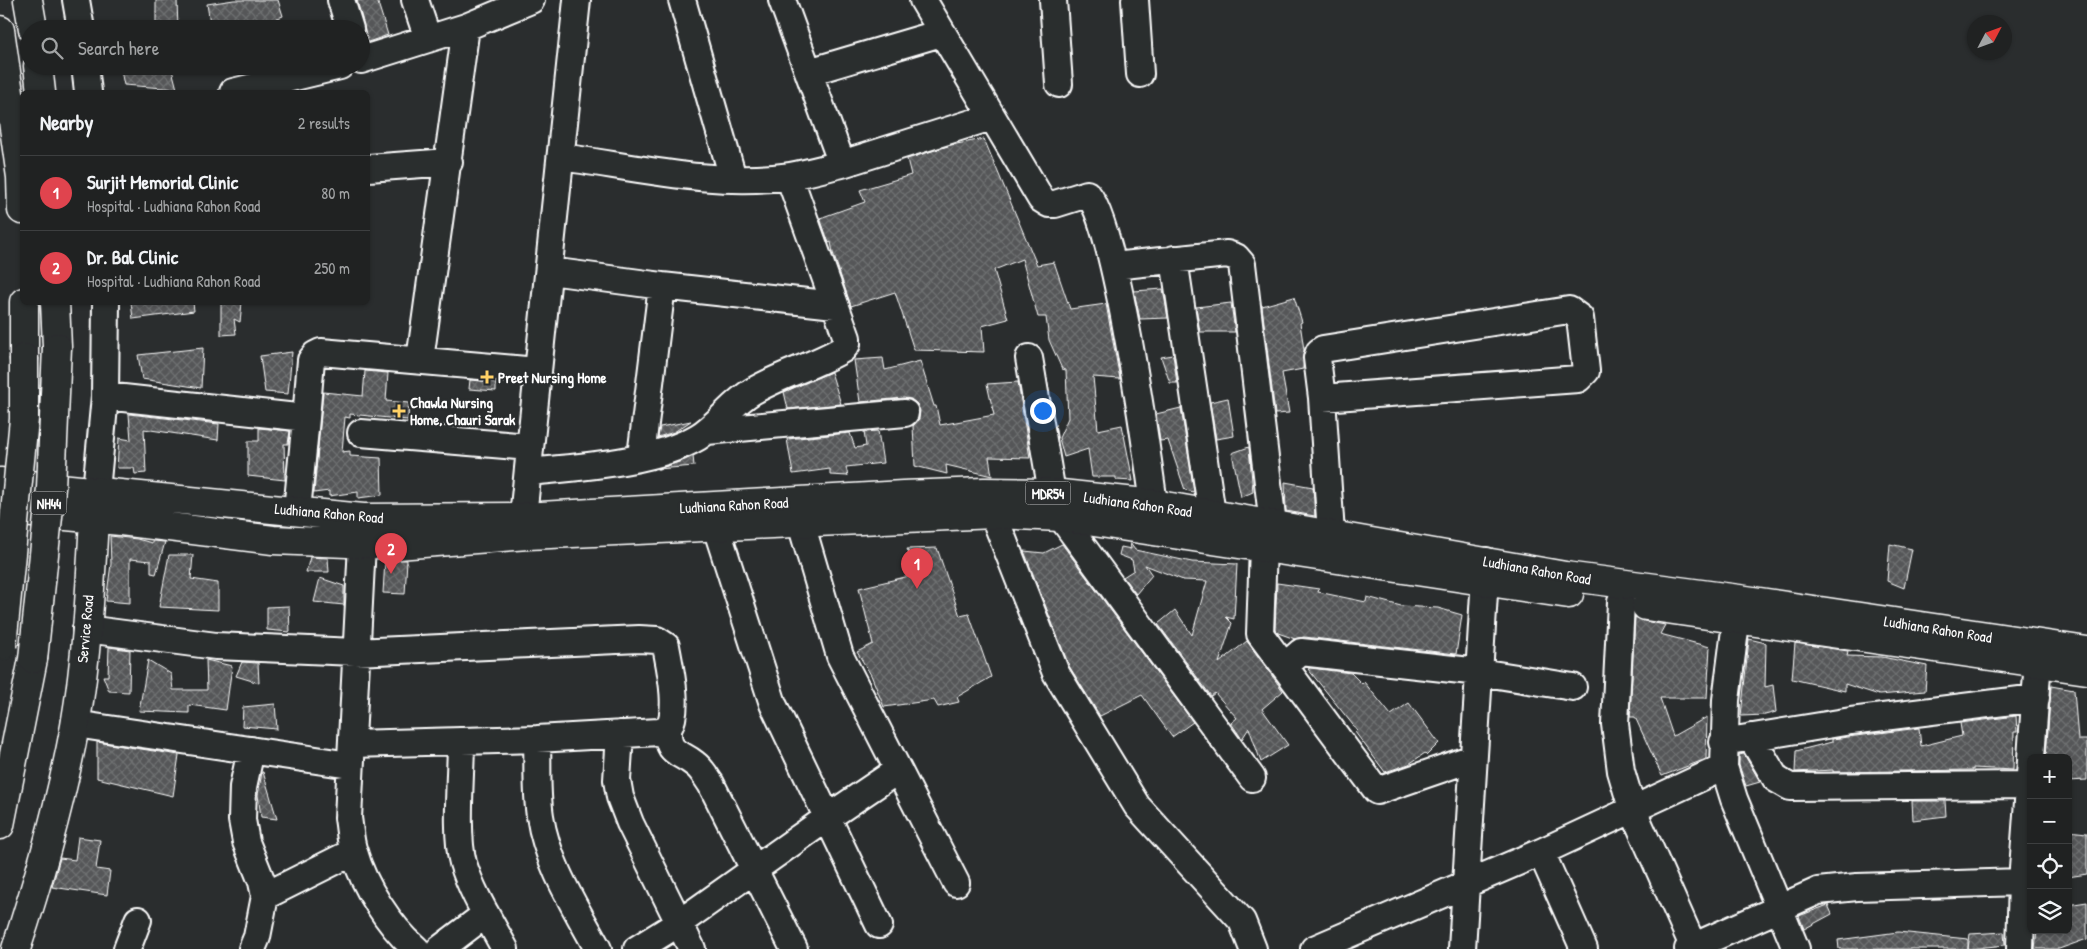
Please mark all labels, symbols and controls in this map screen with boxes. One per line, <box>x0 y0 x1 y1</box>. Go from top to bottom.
north arrow <box>1967 15 2012 60</box>
search box <box>20 20 370 75</box>
icon: search <box>38 34 66 62</box>
text: Search here <box>78 35 159 61</box>
text: Nearby <box>40 108 93 137</box>
text: 2 results <box>298 112 350 134</box>
text: Surjit Memorial Clinic <box>87 169 238 195</box>
text: 1 <box>53 182 59 204</box>
text: 80 m <box>321 182 350 204</box>
text: Hospital · Ludhiana Rahon Road <box>87 195 260 217</box>
text: Dr. Bal Clinic <box>87 244 178 270</box>
text: 2 <box>52 257 60 279</box>
text: 250 m <box>314 257 350 279</box>
text: Hospital · Ludhiana Rahon Road <box>87 270 260 292</box>
place label: Preet Nursing Home <box>498 367 607 389</box>
marker: Preet Nursing Home <box>480 370 494 384</box>
place label: Chawla Nursing Home, Chauri Sarak <box>410 392 516 430</box>
your location <box>1030 398 1056 424</box>
marker: Chawla Nursing Home, Chauri Sarak <box>392 404 406 418</box>
road number: MDR54 <box>1026 482 1070 504</box>
street label: Ludhiana Rahon Road <box>1083 486 1194 522</box>
road number: NH44 <box>32 492 66 514</box>
street label: Ludhiana Rahon Road <box>679 492 789 518</box>
street label: Ludhiana Rahon Road <box>274 498 384 528</box>
pin: 2 <box>375 533 407 574</box>
pin: 1 <box>901 548 933 589</box>
street label: Ludhiana Rahon Road <box>1482 550 1593 590</box>
street label: Service Road <box>72 594 98 664</box>
street label: Ludhiana Rahon Road <box>1883 610 1994 648</box>
map controls <box>2027 754 2072 934</box>
button: + <box>2027 754 2072 799</box>
button: − <box>2027 799 2072 844</box>
button: locate <box>2027 844 2072 889</box>
button: layers <box>2027 889 2072 934</box>

